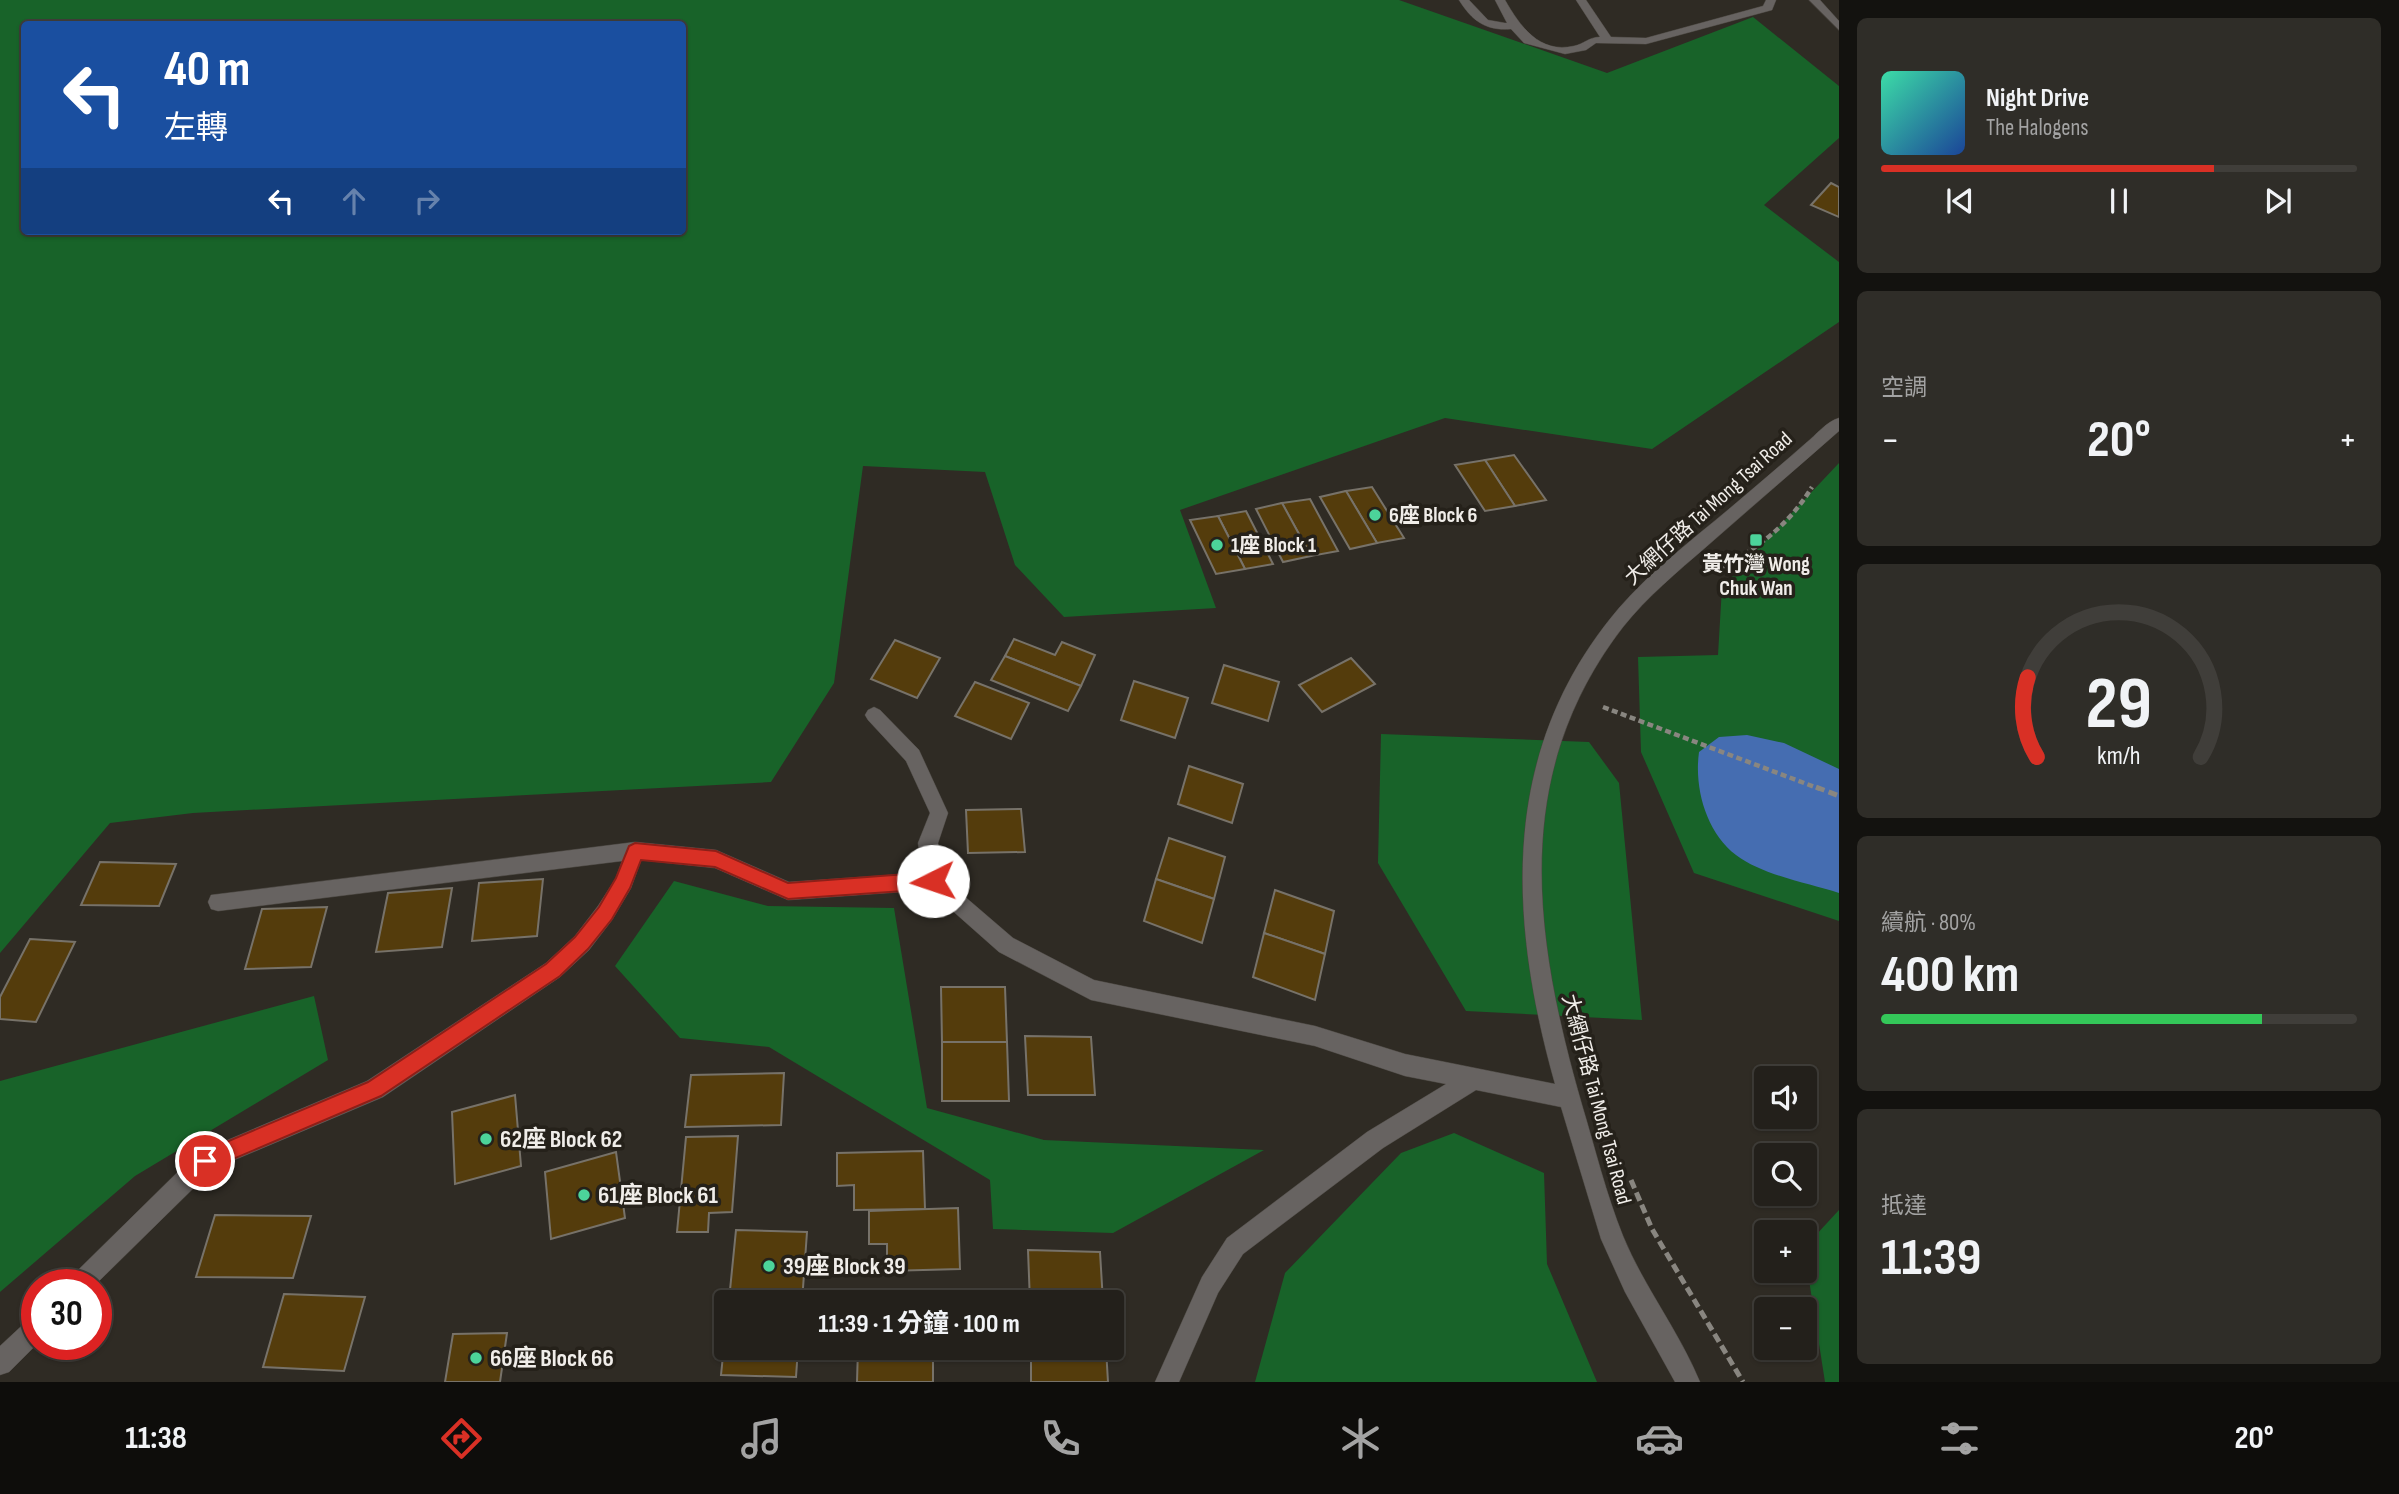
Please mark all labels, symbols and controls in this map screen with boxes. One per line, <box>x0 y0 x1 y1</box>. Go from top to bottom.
text: 40 m <box>164 41 250 100</box>
icon: left <box>49 49 140 140</box>
text: Night Drive <box>1986 83 2089 114</box>
text: 左轉 <box>164 109 228 148</box>
text: The Halogens <box>1986 114 2089 142</box>
icon: left <box>262 182 300 220</box>
icon: ahead <box>335 182 373 220</box>
icon: right <box>408 182 446 220</box>
icon: previous <box>1941 182 1979 220</box>
icon: pause <box>2100 182 2138 220</box>
icon: next <box>2259 182 2297 220</box>
text: 空調 <box>1881 374 1927 402</box>
text: 20° <box>2087 409 2151 472</box>
text: − <box>1881 418 1900 463</box>
text: + <box>2338 418 2357 463</box>
street label: 大網仔路 Tai Mong Tsai Road <box>1619 427 1797 590</box>
place label: 6座 Block 6 <box>1389 503 1478 528</box>
marker: 6座 Block 6 <box>1367 507 1383 523</box>
marker: 黃竹灣 Wong Chuk Wan <box>1748 532 1764 548</box>
place label: 1座 Block 1 <box>1231 533 1316 558</box>
marker: 1座 Block 1 <box>1209 537 1225 553</box>
place label: 黃竹灣 Wong Chuk Wan <box>1702 552 1810 601</box>
text: 29 <box>2086 661 2152 749</box>
text: km/h <box>2097 741 2141 772</box>
position arrow <box>896 844 970 918</box>
text: 續航 · 80% <box>1881 909 1976 937</box>
text: 400 km <box>1881 944 2019 1007</box>
street label: 大網仔路 Tai Mong Tsai Road <box>1556 991 1637 1207</box>
map controls <box>1754 1066 1817 1360</box>
button: sound <box>1754 1066 1817 1129</box>
place label: 62座 Block 62 <box>500 1125 622 1154</box>
pin <box>175 1131 235 1191</box>
marker: 62座 Block 62 <box>478 1131 494 1147</box>
icon: arrive <box>186 1142 224 1180</box>
button: search <box>1754 1143 1817 1206</box>
place label: 61座 Block 61 <box>598 1181 718 1210</box>
marker: 61座 Block 61 <box>576 1187 592 1203</box>
text: 抵達 <box>1881 1192 1927 1220</box>
button: + <box>1754 1220 1817 1283</box>
text: 11:39 <box>1881 1227 1981 1290</box>
place label: 39座 Block 39 <box>783 1252 906 1281</box>
marker: 39座 Block 39 <box>761 1258 777 1274</box>
speed limit sign: 30 <box>21 1269 112 1360</box>
button: − <box>1754 1297 1817 1360</box>
text: 11:39 · 1 分鐘 · 100 m <box>818 1309 1020 1340</box>
place label: 66座 Block 66 <box>490 1344 614 1373</box>
marker: 66座 Block 66 <box>468 1350 484 1366</box>
icon: directions <box>437 1414 486 1463</box>
icon: music <box>737 1414 786 1463</box>
icon: phone <box>1036 1414 1085 1463</box>
icon: climate <box>1336 1414 1385 1463</box>
icon: car <box>1635 1414 1684 1463</box>
icon: filters <box>1935 1414 1984 1463</box>
text: 11:38 <box>125 1419 187 1458</box>
text: 20° <box>2234 1419 2274 1458</box>

